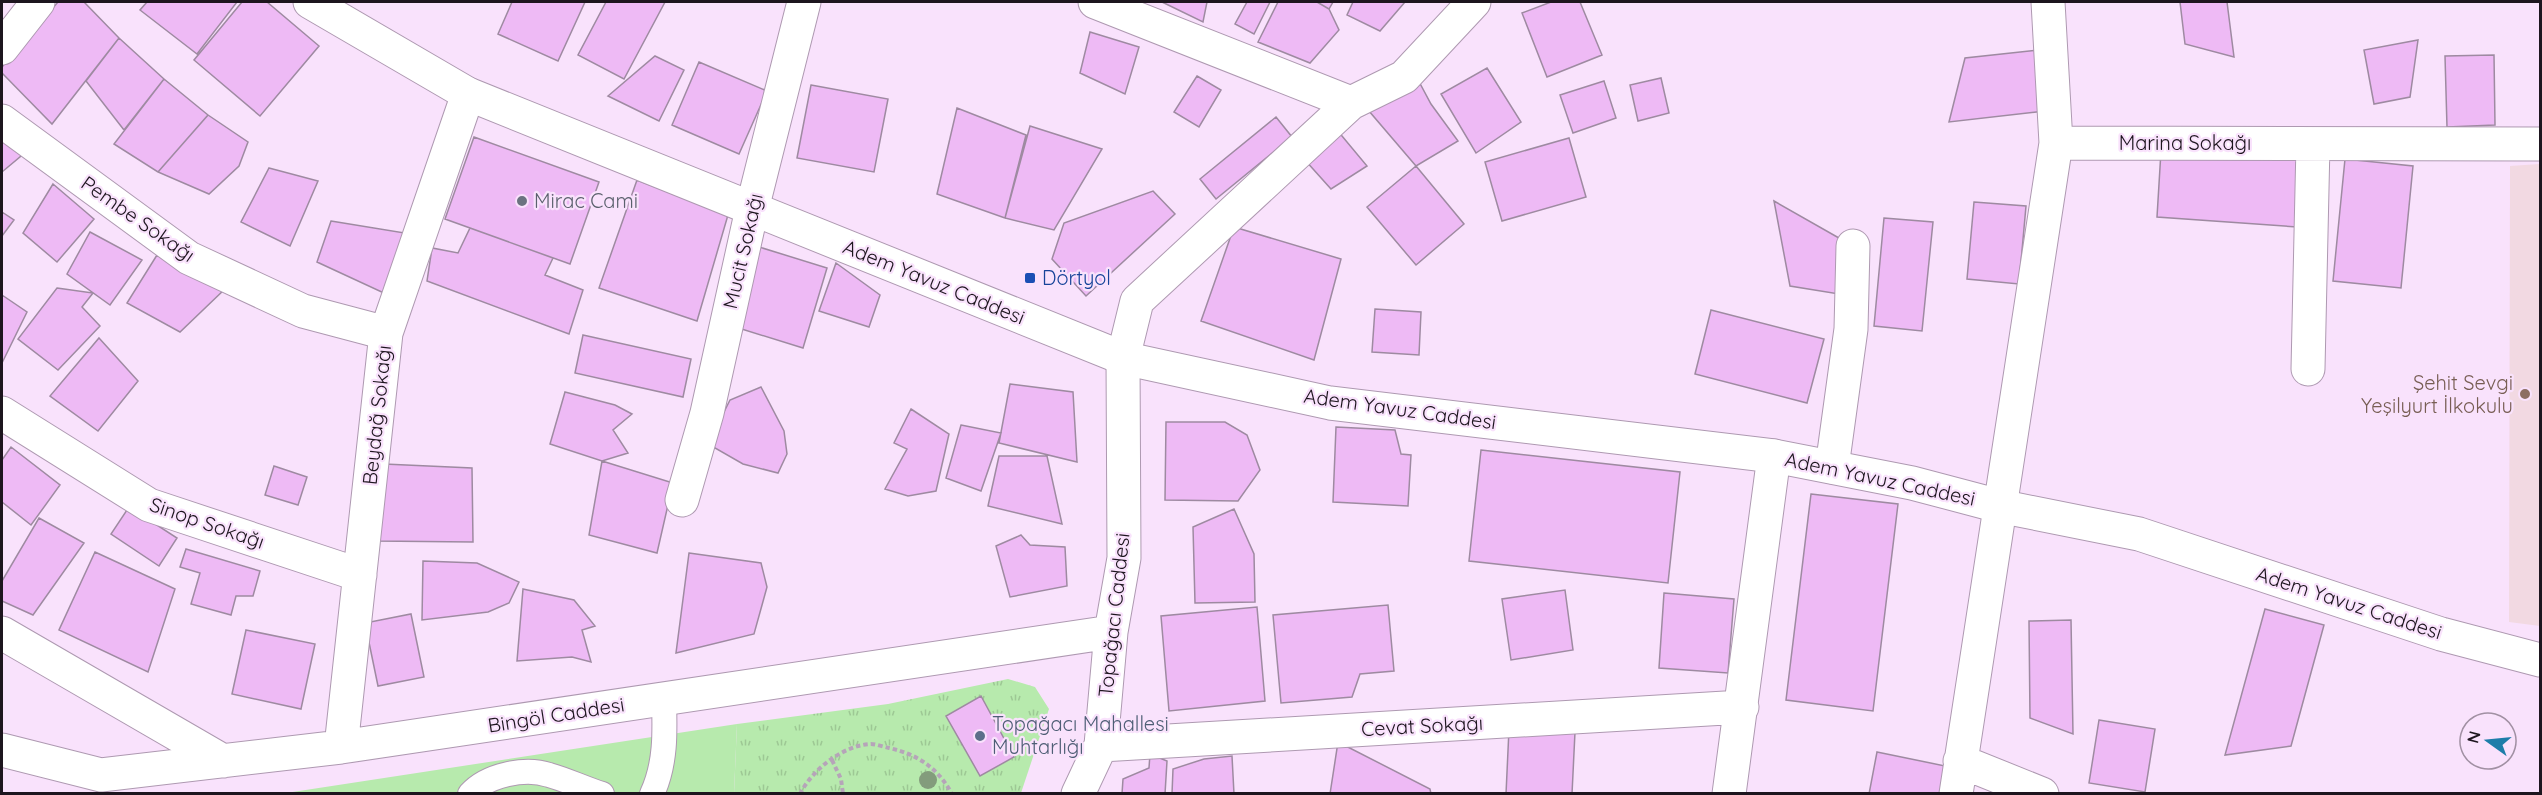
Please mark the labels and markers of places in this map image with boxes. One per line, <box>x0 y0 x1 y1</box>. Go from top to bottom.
place label: Mirac Cami <box>534 188 638 213</box>
marker: Mirac Cami <box>515 194 529 208</box>
place label: Dörtyol <box>1042 265 1111 290</box>
marker: Dörtyol <box>1023 271 1037 285</box>
place label: Şehit Sevgi Yeşilyurt İlkokulu <box>2361 370 2513 418</box>
marker: Şehit Sevgi Yeşilyurt İlkokulu <box>2518 387 2532 401</box>
place label: Topağacı Mahallesi Muhtarlığı <box>992 711 1169 759</box>
marker: Topağacı Mahallesi Muhtarlığı <box>973 729 987 743</box>

